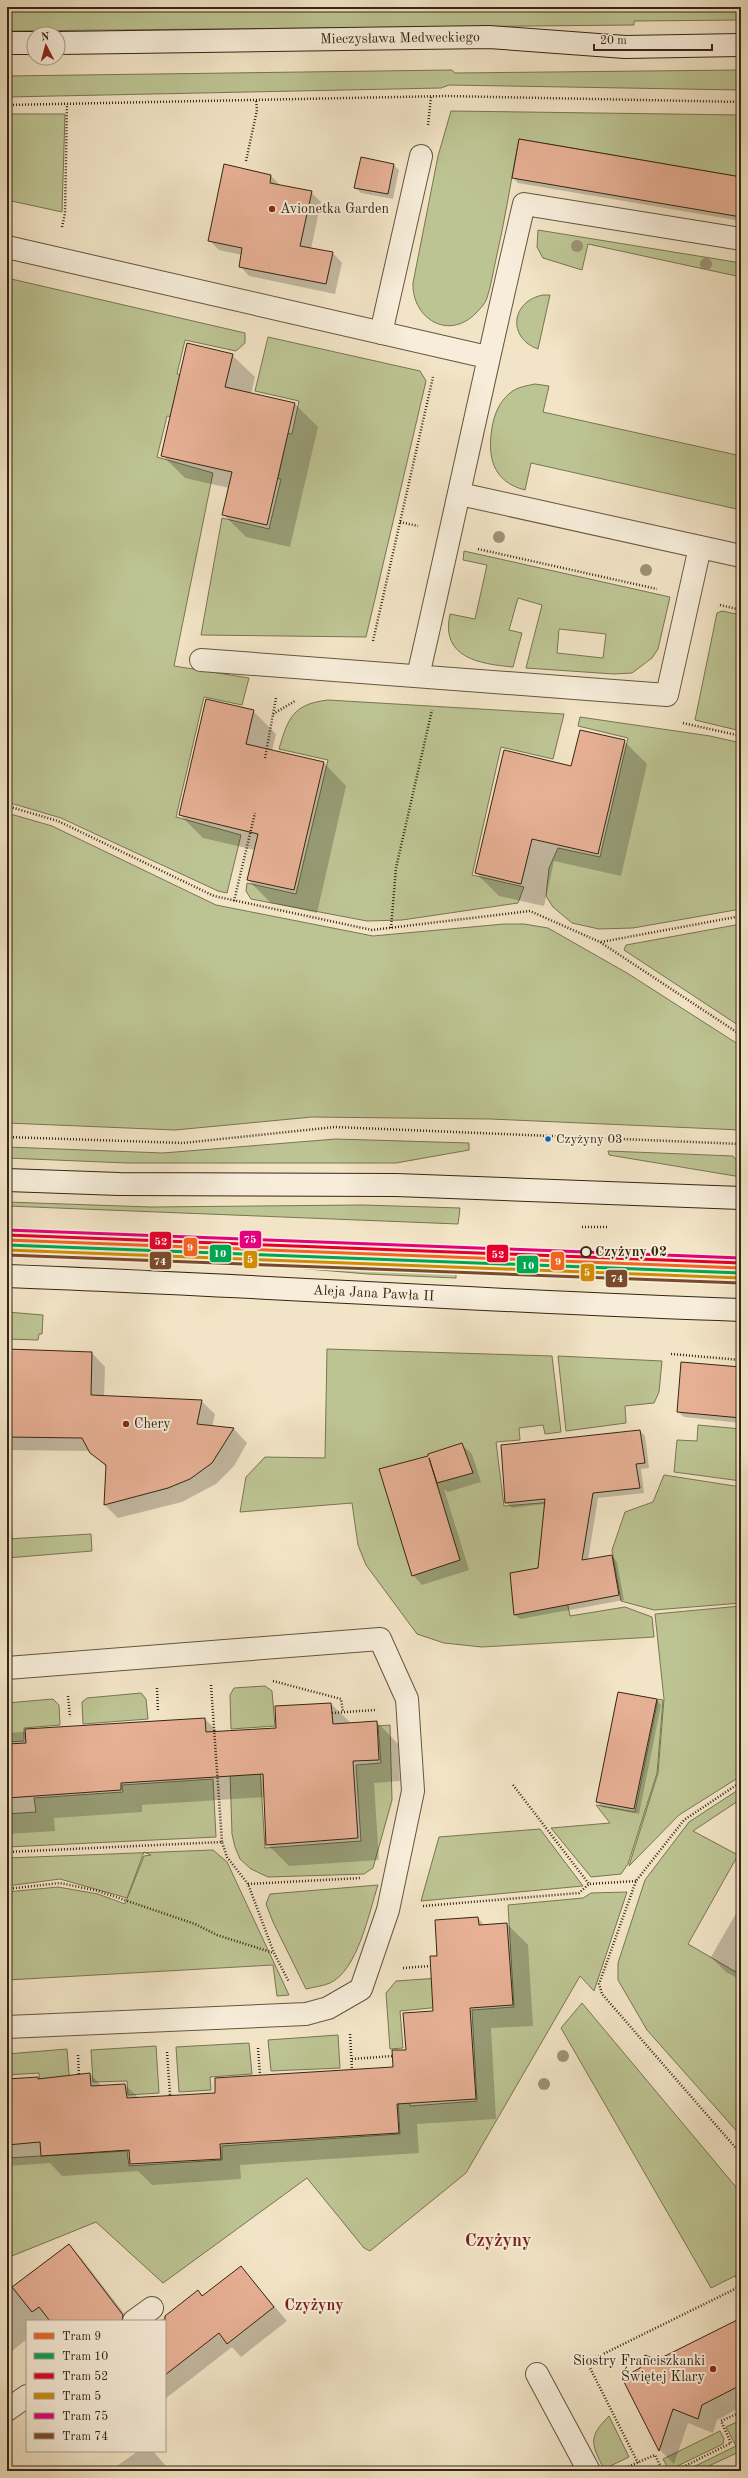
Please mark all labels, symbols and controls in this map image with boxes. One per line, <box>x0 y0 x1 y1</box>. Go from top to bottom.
north arrow <box>26 26 66 66</box>
scale bar <box>594 26 712 52</box>
street label: Mieczysława Medweckiego <box>320 30 480 46</box>
text: N <box>40 32 50 43</box>
text: 20 m <box>600 35 627 47</box>
place label: Avionetka Garden <box>280 202 389 216</box>
marker: Avionetka Garden <box>267 204 277 214</box>
place label: Czyżyny 03 <box>556 1133 623 1146</box>
marker: Czyżyny 03 <box>543 1134 553 1144</box>
line badge: 75 <box>239 1230 262 1249</box>
line badge: 52 <box>149 1231 172 1250</box>
text: 75 <box>244 1235 256 1246</box>
text: 52 <box>155 1237 167 1248</box>
line badge: 9 <box>183 1237 198 1257</box>
text: 9 <box>187 1243 193 1254</box>
line badge: 10 <box>209 1244 232 1263</box>
line badge: 52 <box>486 1244 509 1263</box>
place label: Czyżyny 02 <box>595 1245 667 1259</box>
marker: Czyżyny 02 <box>580 1246 592 1258</box>
text: 10 <box>214 1249 226 1260</box>
line badge: 5 <box>243 1250 258 1269</box>
text: 52 <box>492 1250 504 1261</box>
line badge: 74 <box>149 1251 172 1270</box>
line badge: 9 <box>550 1251 565 1271</box>
text: 5 <box>247 1255 253 1266</box>
line badge: 10 <box>516 1255 539 1274</box>
text: 74 <box>154 1257 166 1268</box>
text: 9 <box>555 1257 561 1268</box>
text: 10 <box>522 1261 534 1272</box>
line badge: 5 <box>580 1263 595 1282</box>
text: 5 <box>584 1268 590 1279</box>
line badge: 74 <box>605 1269 628 1288</box>
text: 74 <box>611 1274 623 1285</box>
street label: Aleja Jana Pawła II <box>313 1283 435 1303</box>
place label: Chery <box>134 1417 171 1431</box>
marker: Chery <box>121 1419 131 1429</box>
district label: Czyżyny <box>465 2232 531 2250</box>
district label: Czyżyny <box>284 2298 344 2314</box>
legend <box>26 2320 166 2452</box>
text: Tram 9 <box>62 2331 101 2343</box>
text: Tram 10 <box>62 2351 108 2363</box>
place label: Siostry Franciszkanki Świętej Klary <box>573 2354 706 2384</box>
marker: Siostry Franciszkanki Świętej Klary <box>708 2364 718 2374</box>
text: Tram 52 <box>62 2370 108 2383</box>
text: Tram 5 <box>62 2390 101 2403</box>
text: Tram 75 <box>62 2410 108 2423</box>
text: Tram 74 <box>62 2431 108 2443</box>

